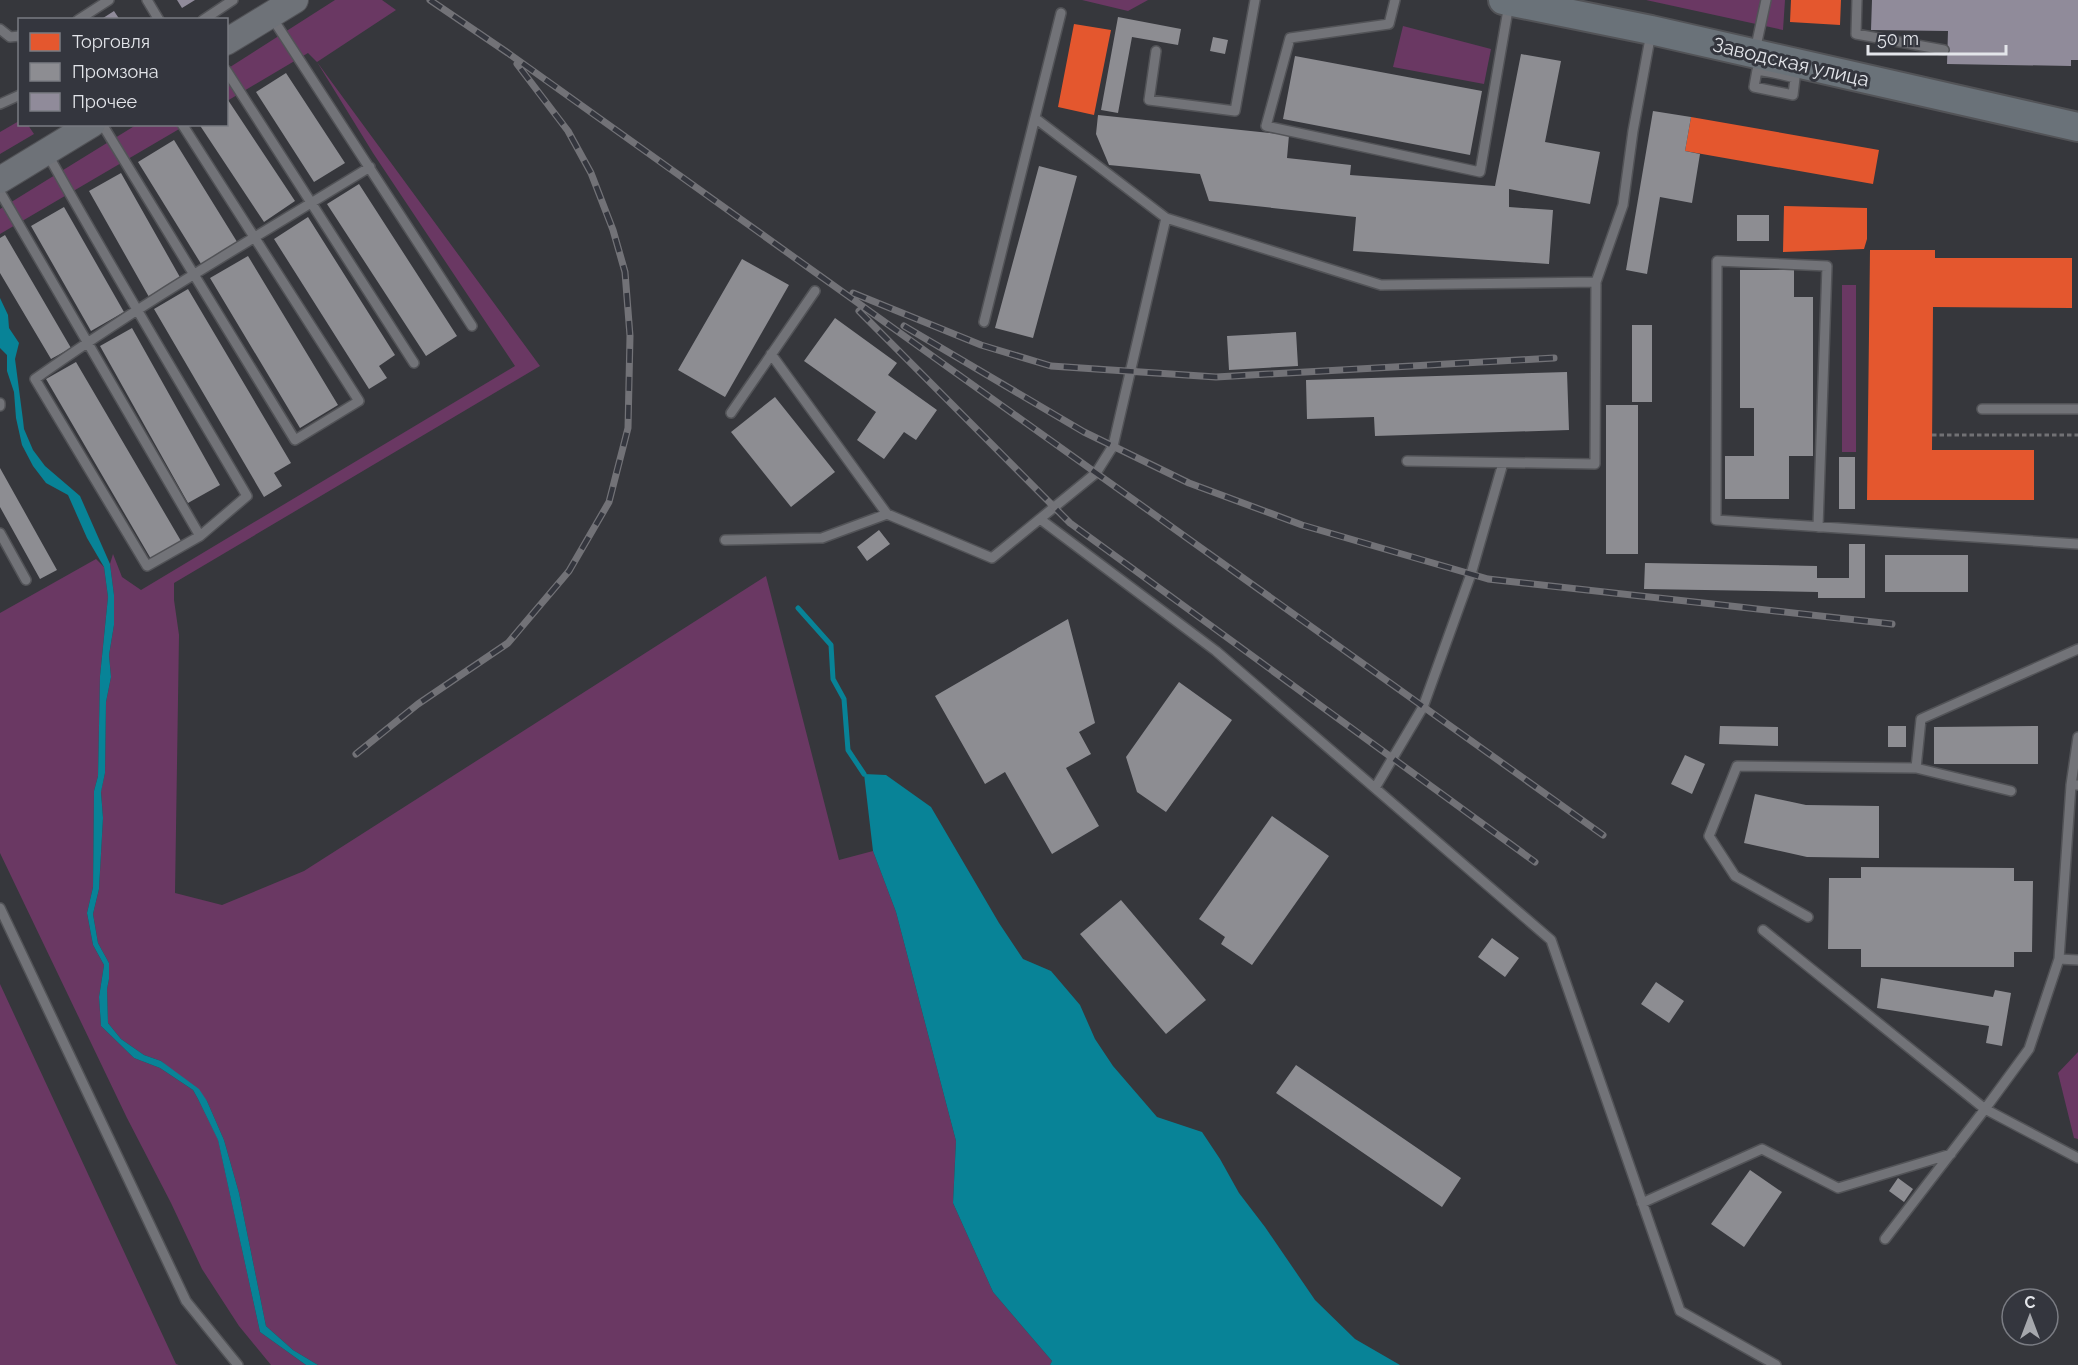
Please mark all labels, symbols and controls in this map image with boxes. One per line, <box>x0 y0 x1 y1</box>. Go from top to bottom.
legend <box>18 18 228 126</box>
scale bar <box>1868 18 2006 56</box>
text: 50 m <box>1877 28 1919 49</box>
text: Торговля <box>72 31 150 52</box>
street label: Заводская улица <box>1710 32 1872 92</box>
text: Промзона <box>72 61 159 82</box>
text: Прочее <box>72 91 138 112</box>
north arrow <box>2000 1287 2060 1347</box>
text: С <box>2025 1293 2036 1312</box>

